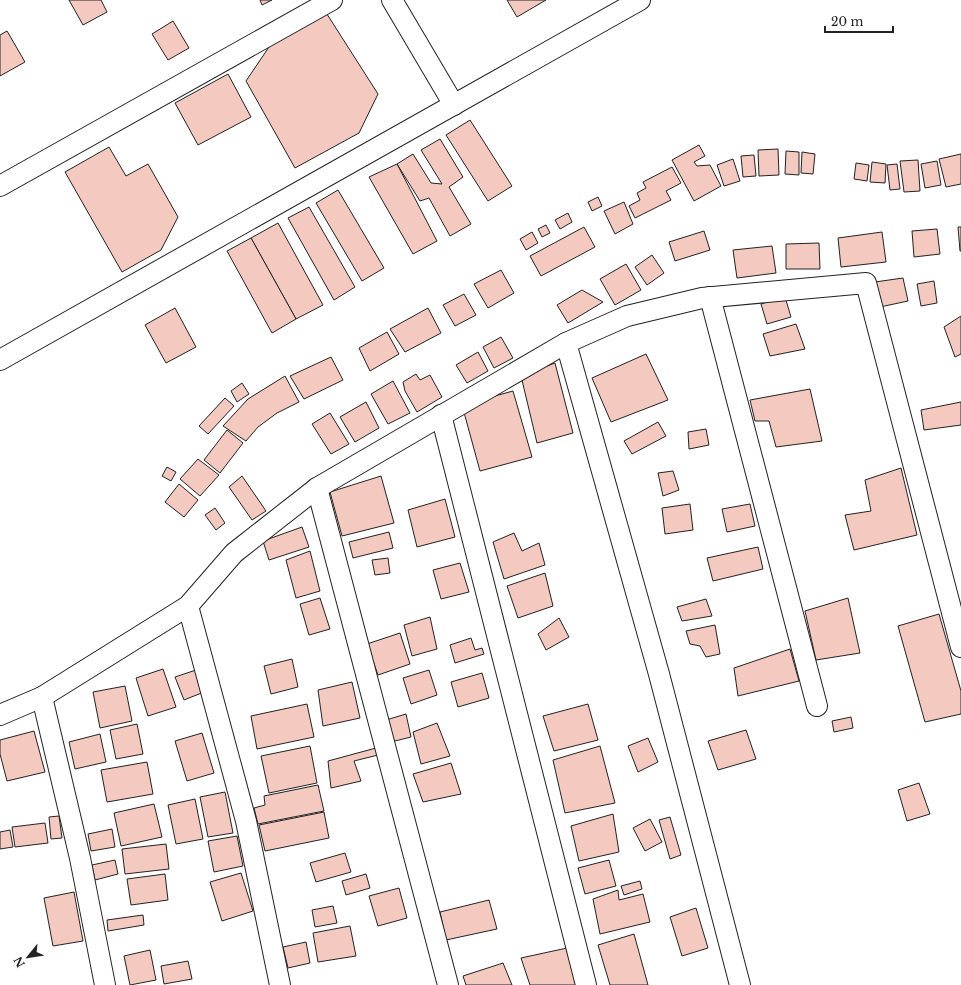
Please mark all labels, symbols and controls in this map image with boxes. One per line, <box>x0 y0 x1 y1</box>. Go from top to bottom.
scale bar <box>825 8 893 34</box>
text: 20 m <box>831 14 863 29</box>
north arrow <box>8 937 48 977</box>
text: N <box>10 953 28 970</box>

